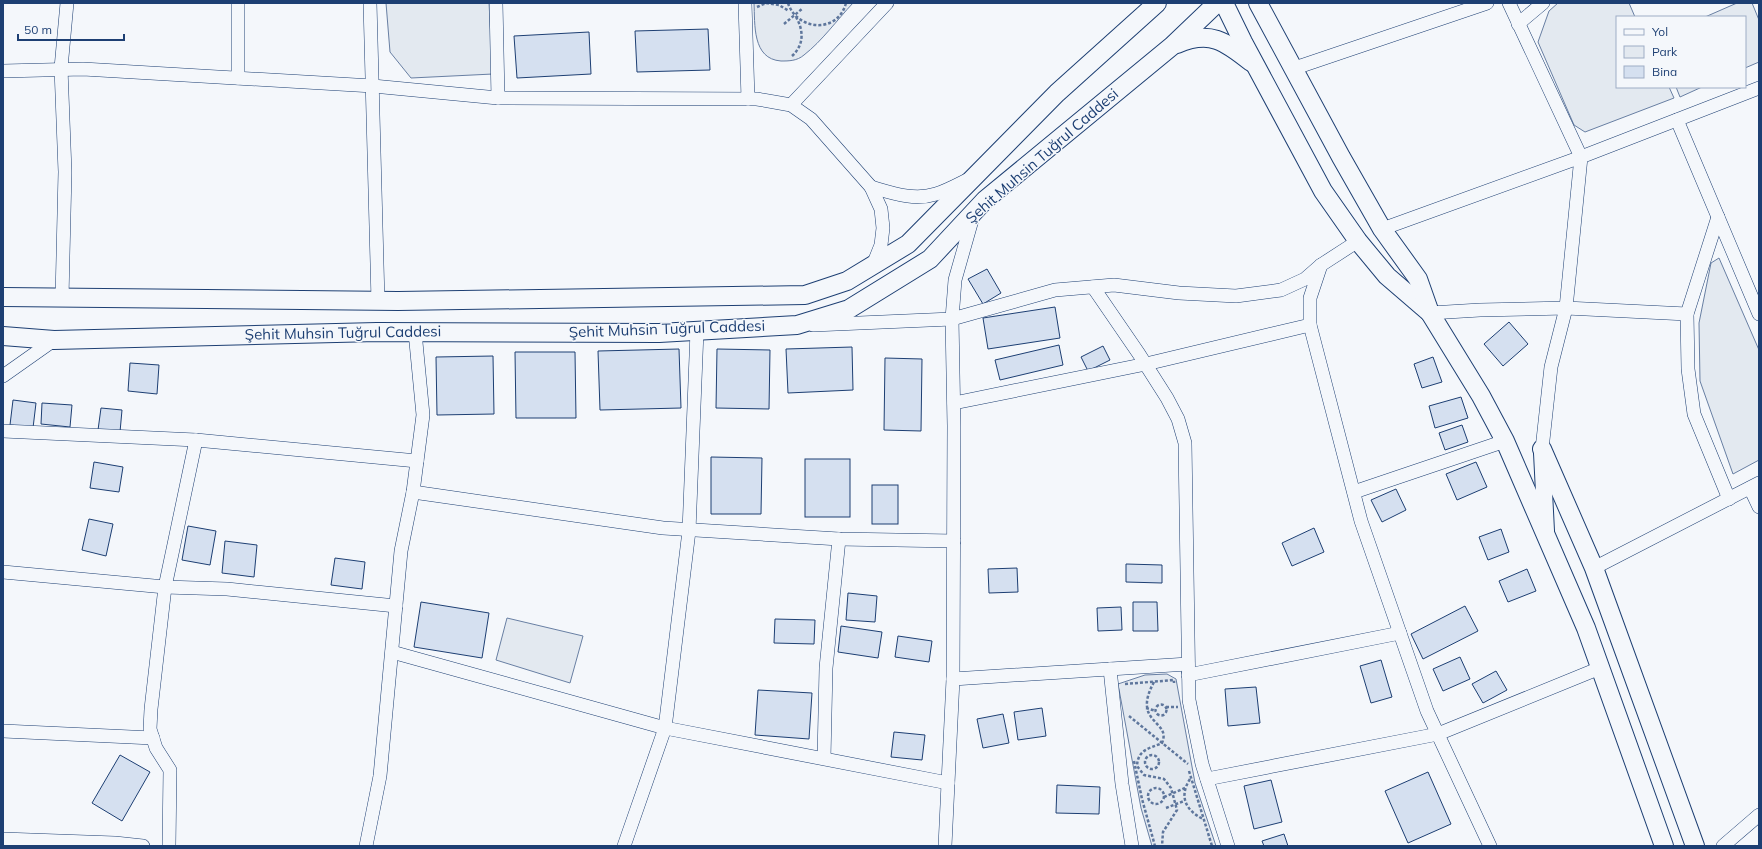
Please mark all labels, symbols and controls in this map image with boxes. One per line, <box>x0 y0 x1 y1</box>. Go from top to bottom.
scale bar <box>18 16 124 42</box>
legend <box>1616 16 1746 88</box>
text: 50 m <box>24 22 52 37</box>
text: Yol <box>1651 24 1668 39</box>
text: Park <box>1652 44 1678 59</box>
text: Bina <box>1652 64 1677 79</box>
street label: Şehit Muhsin Tuğrul Caddesi <box>961 84 1122 227</box>
street label: Şehit Muhsin Tuğrul Caddesi <box>568 316 766 341</box>
street label: Şehit Muhsin Tuğrul Caddesi <box>245 321 441 344</box>

